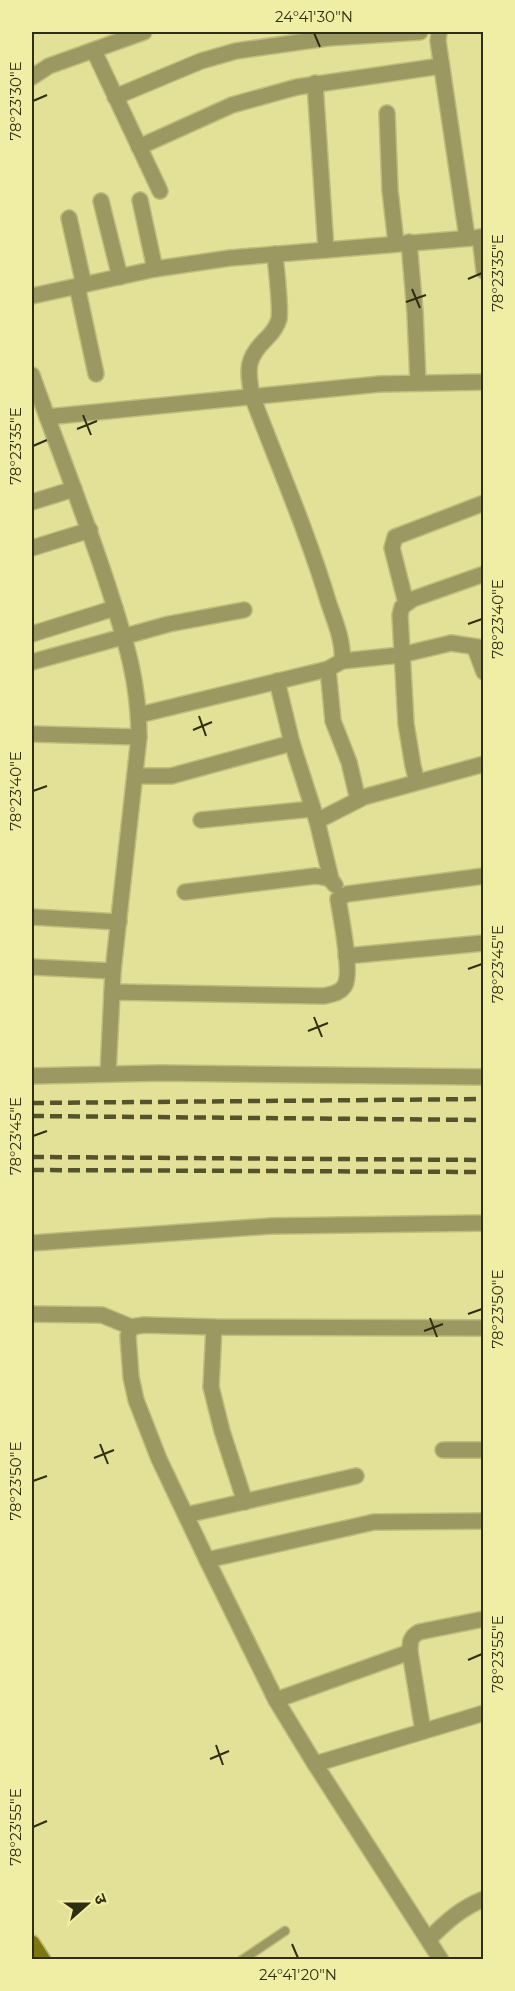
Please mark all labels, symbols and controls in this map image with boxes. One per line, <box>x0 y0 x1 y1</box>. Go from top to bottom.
text: 24°41'30"N <box>275 7 353 26</box>
text: 78°23'30"E <box>6 61 25 141</box>
text: 78°23'35"E <box>488 234 507 312</box>
text: 78°23'35"E <box>6 407 25 485</box>
text: 78°23'40"E <box>488 579 507 659</box>
text: 78°23'40"E <box>6 751 25 831</box>
text: 78°23'45"E <box>488 925 507 1003</box>
text: 78°23'45"E <box>6 1097 25 1175</box>
text: 78°23'50"E <box>488 1270 507 1349</box>
text: 78°23'50"E <box>6 1442 25 1521</box>
text: 78°23'55"E <box>488 1615 507 1693</box>
text: 78°23'55"E <box>6 1788 25 1866</box>
north arrow <box>57 1874 117 1934</box>
text: उ <box>90 1891 111 1907</box>
text: 24°41'20"N <box>259 1965 337 1984</box>

